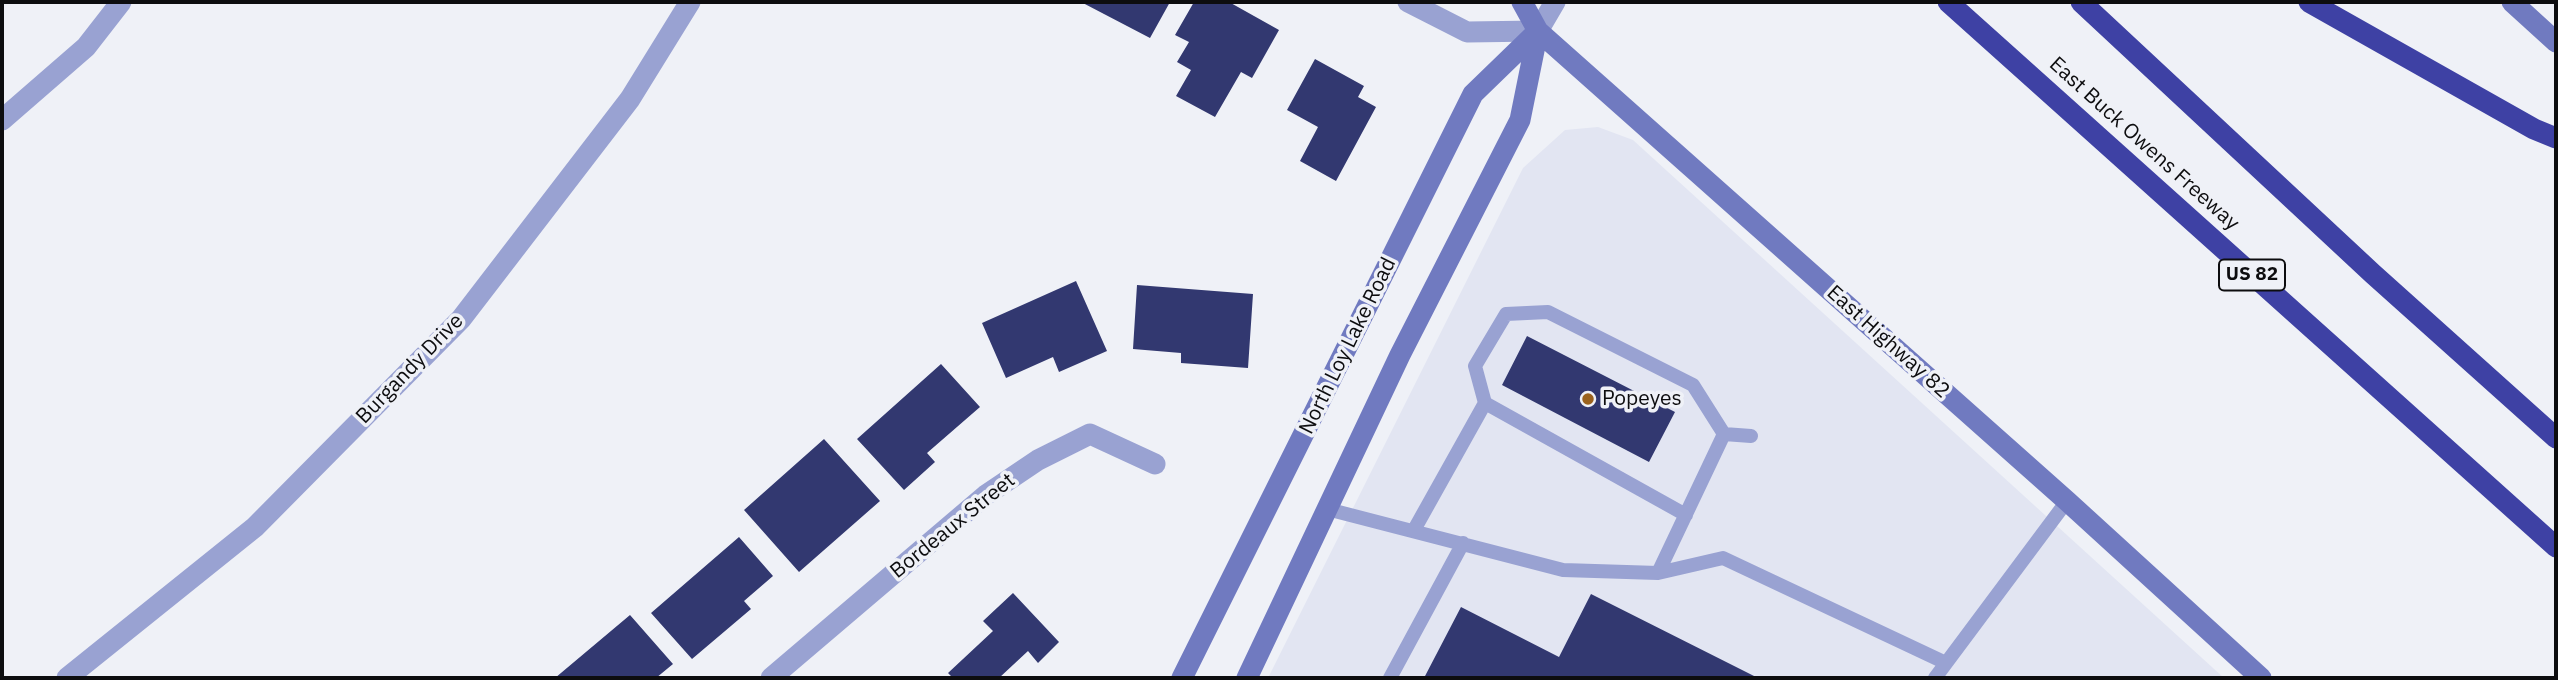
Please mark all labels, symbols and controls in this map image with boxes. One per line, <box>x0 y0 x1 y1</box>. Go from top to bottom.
street label: East Buck Owens Freeway <box>2044 52 2244 236</box>
street label: North Loy Lake Road <box>1294 254 1402 438</box>
road number: US 82 <box>2219 260 2285 290</box>
street label: East Highway 82 <box>1821 280 1955 404</box>
street label: Burgandy Drive <box>351 309 469 429</box>
place label: Popeyes <box>1602 386 1682 412</box>
marker: Popeyes <box>1580 391 1596 407</box>
street label: Bordeaux Street <box>886 468 1020 584</box>

